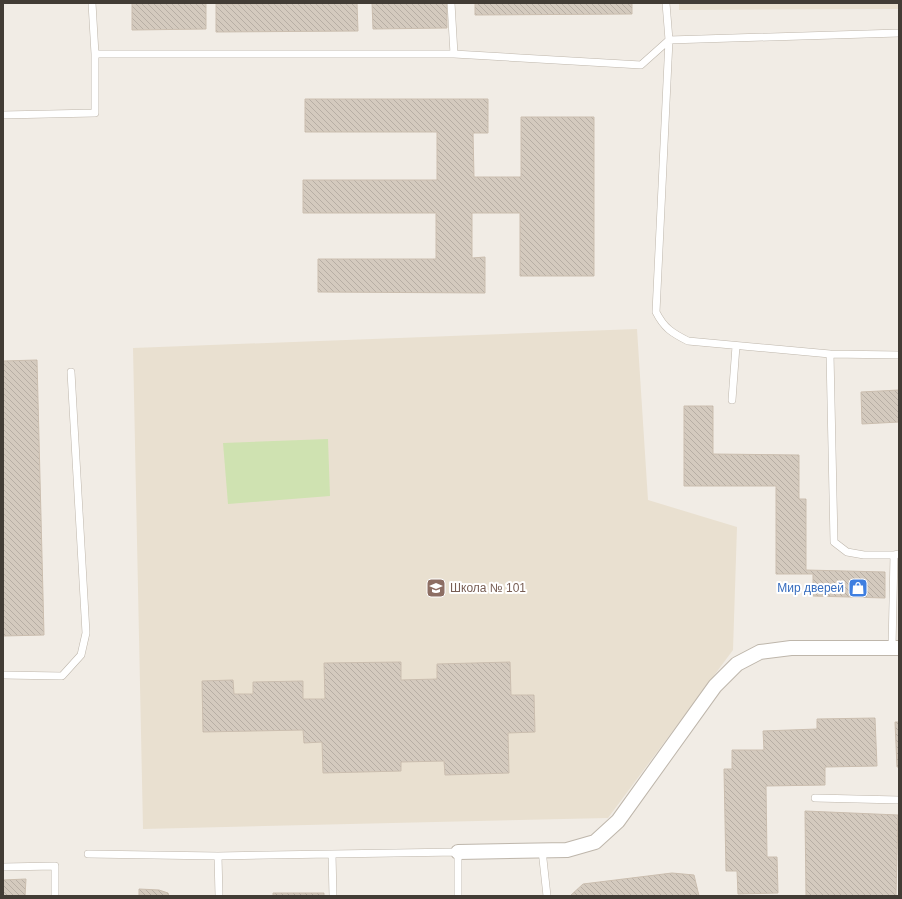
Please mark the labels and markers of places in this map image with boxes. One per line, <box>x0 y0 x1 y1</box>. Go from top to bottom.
school or university icon: Школа № 101 <box>425 577 447 599</box>
shop icon: Мир дверей <box>847 577 869 599</box>
place label: Школа № 101 <box>450 581 526 595</box>
place label: Мир дверей <box>777 581 844 595</box>

